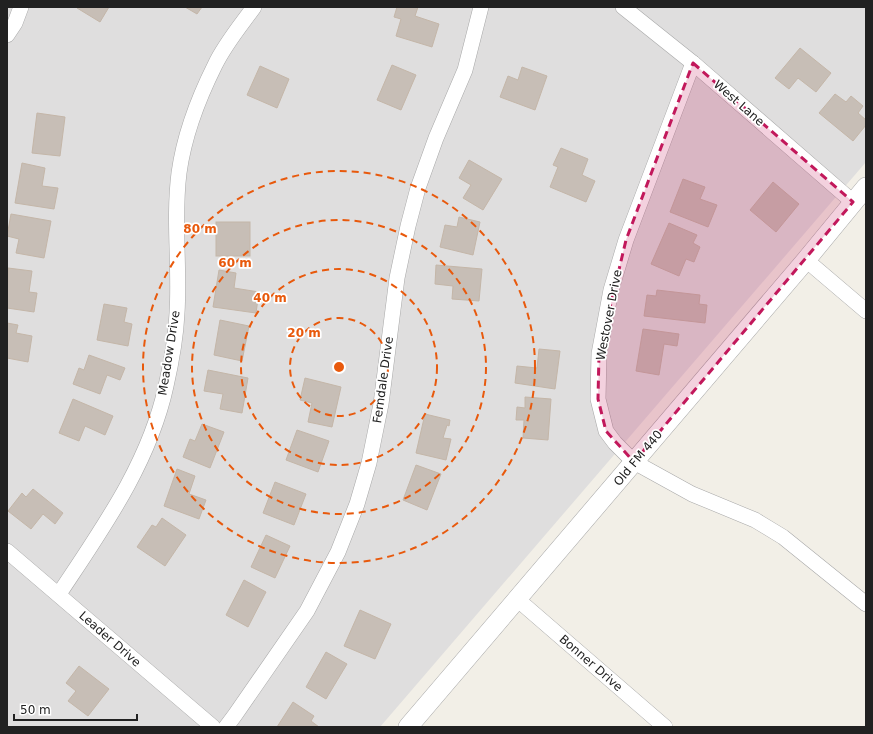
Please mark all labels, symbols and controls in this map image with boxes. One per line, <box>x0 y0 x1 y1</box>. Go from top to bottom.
street label: West Lane <box>711 77 767 129</box>
text: 80 m <box>183 222 217 236</box>
text: 60 m <box>218 256 252 270</box>
street label: Westover Drive <box>593 268 625 362</box>
text: 40 m <box>253 291 287 305</box>
street label: Meadow Drive <box>155 310 183 396</box>
text: 20 m <box>287 326 321 340</box>
street label: Ferndale Drive <box>370 336 396 424</box>
centre of rings <box>332 360 346 374</box>
street label: Old FM 440 <box>611 427 665 489</box>
street label: Leader Drive <box>76 608 144 670</box>
street label: Bonner Drive <box>557 632 625 694</box>
scale bar <box>14 696 137 722</box>
text: 50 m <box>20 703 51 717</box>

